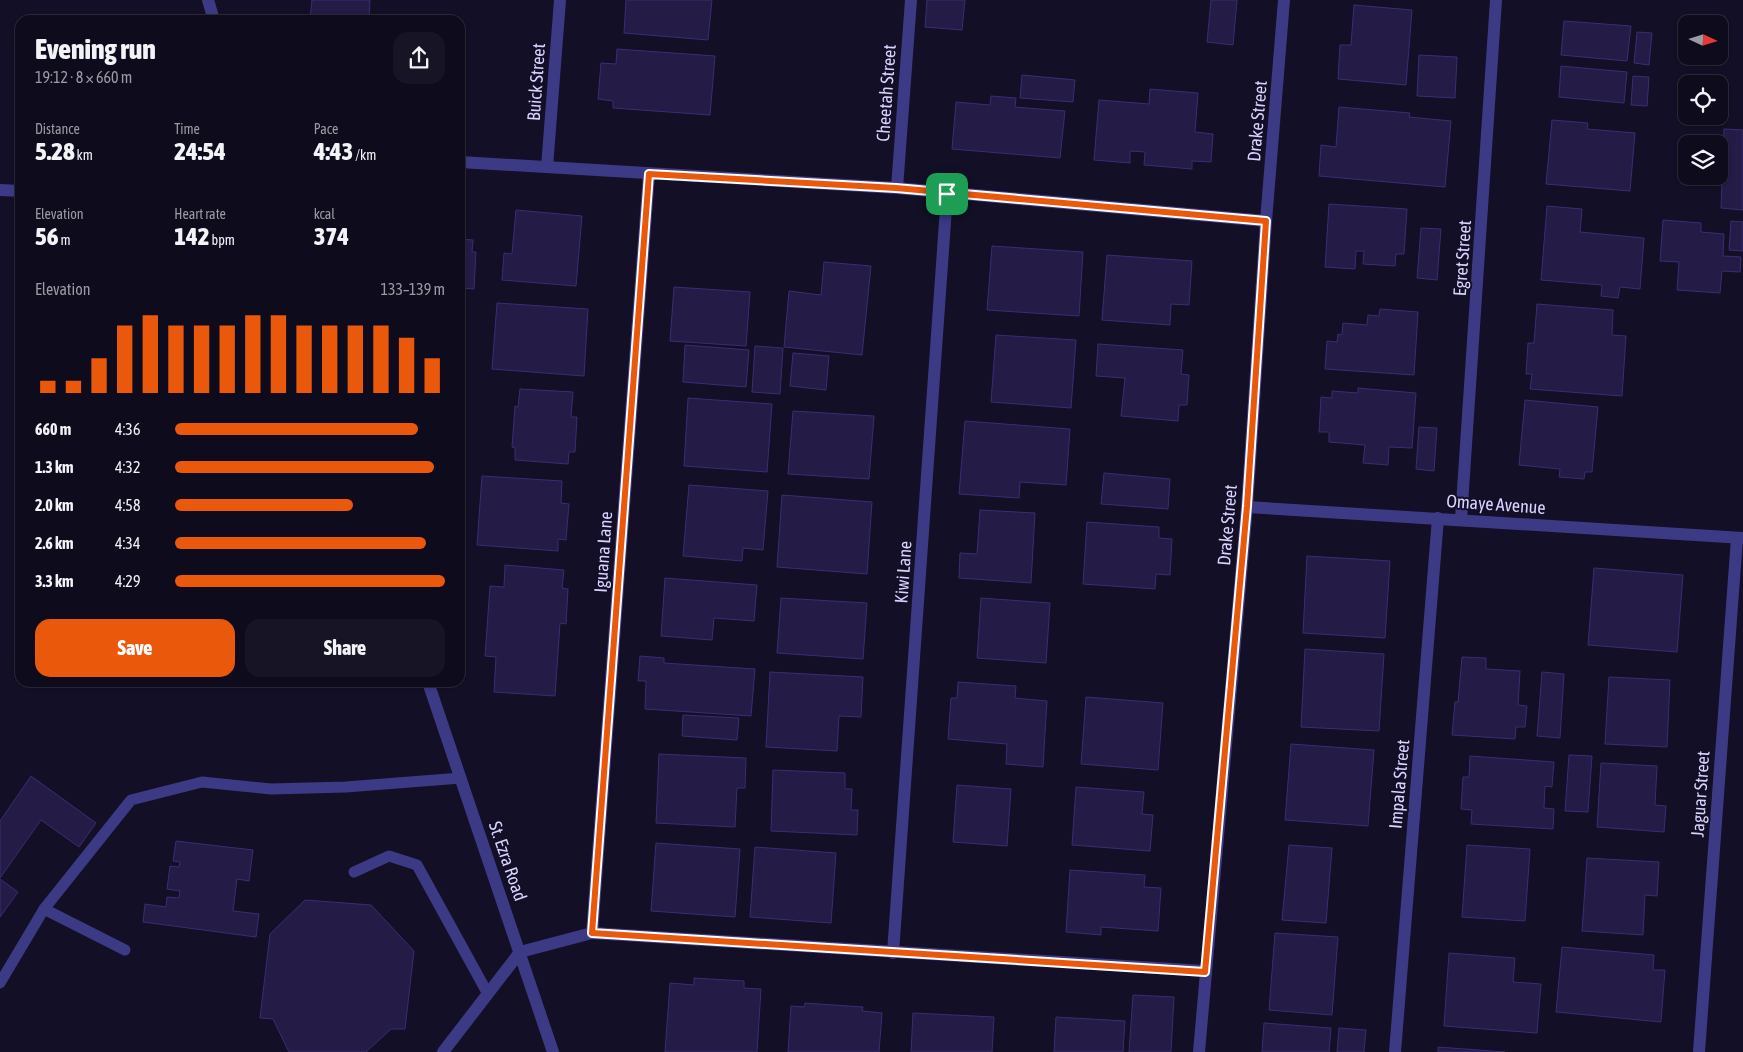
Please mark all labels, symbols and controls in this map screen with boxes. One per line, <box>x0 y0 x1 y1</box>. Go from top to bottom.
north arrow <box>1678 15 1728 65</box>
map controls <box>1678 15 1728 185</box>
button: share <box>393 32 445 84</box>
text: Evening run <box>35 33 156 65</box>
street label: Buick Street <box>523 42 549 122</box>
street label: Cheetah Street <box>872 44 900 142</box>
text: 19:12 · 8 × 660 m <box>35 68 132 86</box>
button: locate <box>1678 75 1728 125</box>
street label: Drake Street <box>1243 80 1271 162</box>
text: Distance <box>35 121 80 137</box>
text: Time <box>174 121 200 137</box>
text: Pace <box>314 121 338 137</box>
button: layers <box>1678 135 1728 185</box>
text: 5.28 <box>35 137 75 165</box>
text: 24:54 <box>174 137 226 165</box>
text: 4:43 <box>314 137 353 165</box>
text: km <box>75 147 93 163</box>
text: /km <box>353 147 376 163</box>
pin <box>926 173 968 215</box>
icon: arrive <box>933 180 961 208</box>
text: Elevation <box>35 206 84 222</box>
text: Heart rate <box>174 206 226 222</box>
text: kcal <box>314 206 335 222</box>
street label: Egret Street <box>1449 219 1475 297</box>
text: 56 <box>35 222 59 250</box>
text: 142 <box>174 222 210 250</box>
text: 374 <box>314 222 349 250</box>
text: m <box>59 232 71 248</box>
text: bpm <box>210 232 235 248</box>
text: Elevation <box>35 280 90 298</box>
text: 133–139 m <box>381 280 445 298</box>
text: 660 m <box>35 420 71 438</box>
text: 4:36 <box>115 420 140 438</box>
text: 1.3 km <box>35 458 74 476</box>
text: 4:32 <box>115 458 140 476</box>
street label: Drake Street <box>1213 484 1241 566</box>
street label: Omaye Avenue <box>1446 490 1546 518</box>
text: 2.0 km <box>35 496 74 514</box>
text: 4:58 <box>115 496 140 514</box>
street label: Iguana Lane <box>590 511 616 593</box>
text: 2.6 km <box>35 534 74 552</box>
text: 4:34 <box>115 534 140 552</box>
street label: Kiwi Lane <box>890 540 916 604</box>
text: 3.3 km <box>35 572 74 590</box>
text: 4:29 <box>115 572 140 590</box>
button: Save <box>35 619 235 677</box>
button: Share <box>245 619 445 677</box>
street label: Impala Street <box>1385 738 1413 830</box>
street label: Jaguar Street <box>1687 750 1713 838</box>
street label: St. Ezra Road <box>485 818 531 904</box>

